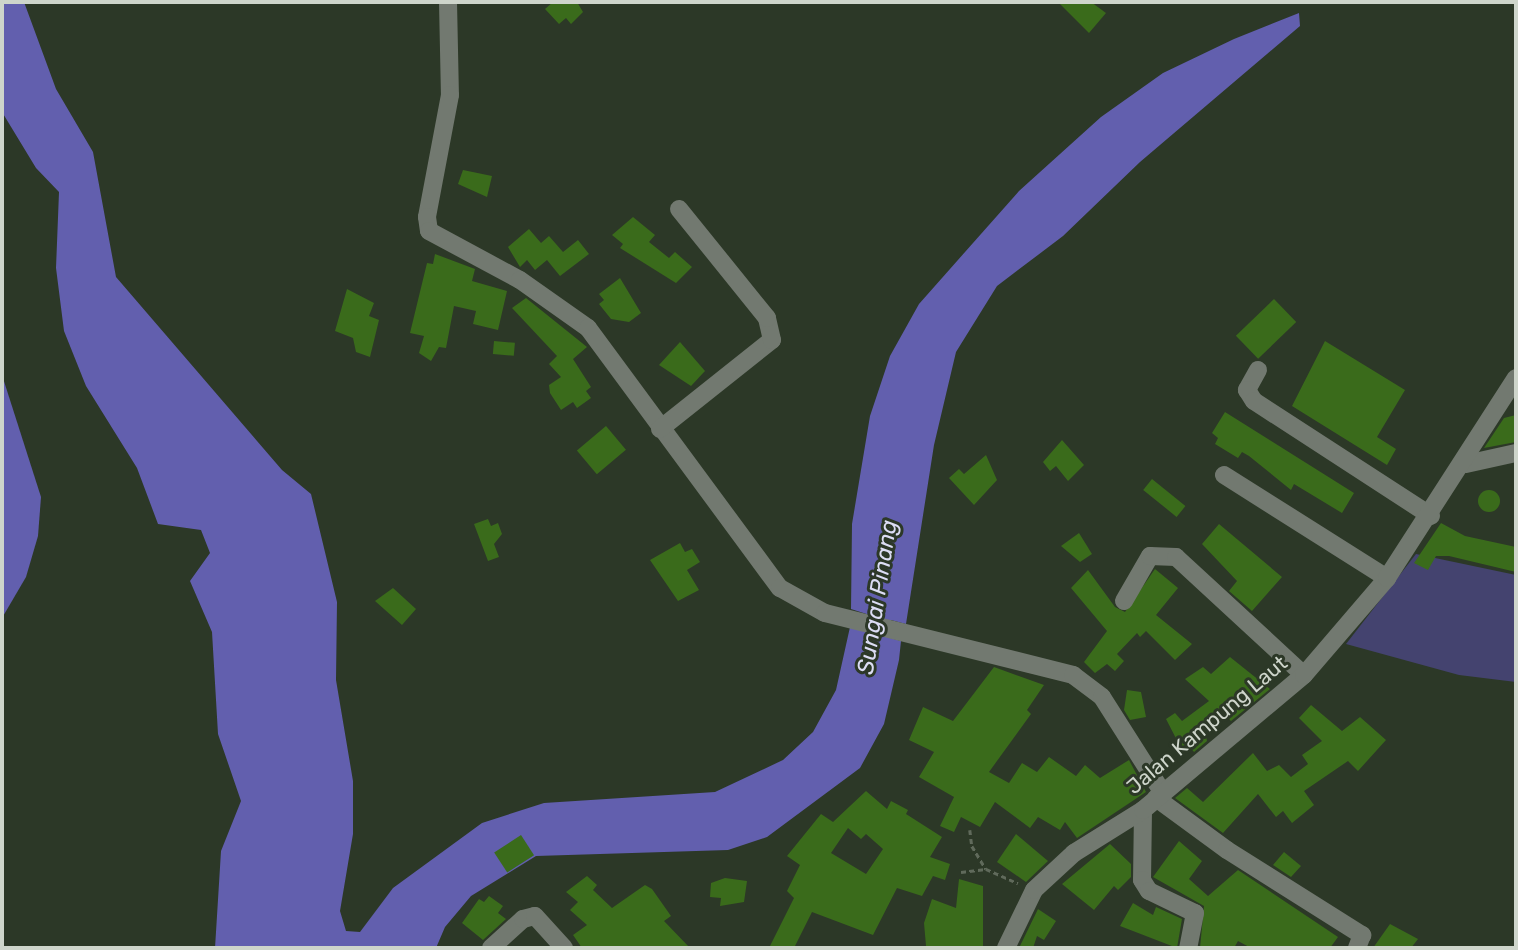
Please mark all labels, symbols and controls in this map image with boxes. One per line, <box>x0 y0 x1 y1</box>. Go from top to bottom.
water label: Sungai Pinang <box>851 518 903 676</box>
street label: Jalan Kampung Laut <box>1122 650 1292 800</box>

